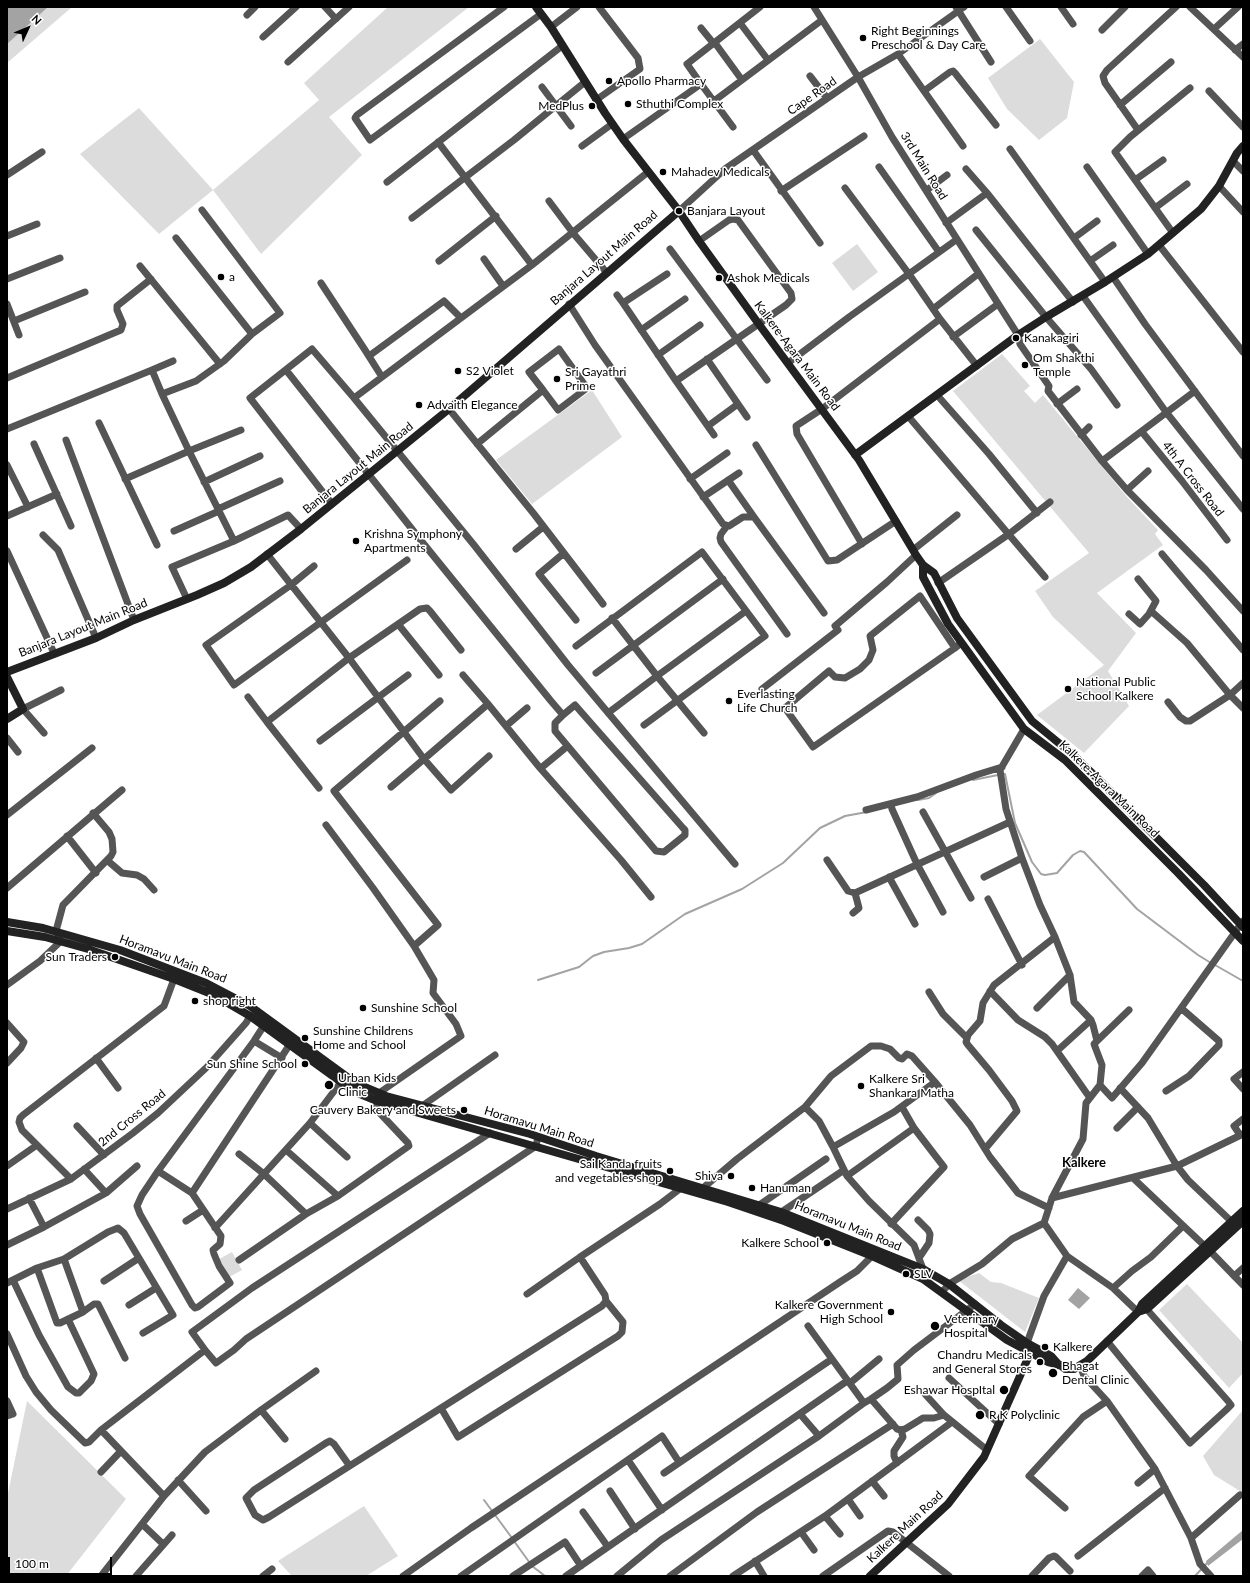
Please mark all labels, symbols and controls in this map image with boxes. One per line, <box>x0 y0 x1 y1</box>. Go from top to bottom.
north arrow <box>8 8 48 48</box>
text: N <box>29 12 45 27</box>
place label: Right Beginnings Preschool & Day Care <box>871 24 986 52</box>
marker: Right Beginnings Preschool & Day Care <box>858 33 868 43</box>
place label: Apollo Pharmacy <box>617 74 706 88</box>
street label: Cape Road <box>785 74 839 118</box>
marker: Apollo Pharmacy <box>604 76 614 86</box>
place label: Sthuthi Complex <box>636 97 723 111</box>
place label: MedPlus <box>538 99 584 113</box>
marker: Sthuthi Complex <box>623 99 633 109</box>
marker: MedPlus <box>587 101 597 111</box>
street label: 3rd Main Road <box>897 130 951 202</box>
place label: Mahadev Medicals <box>671 165 769 179</box>
marker: Mahadev Medicals <box>658 167 668 177</box>
place label: Banjara Layout <box>687 204 765 218</box>
marker: Banjara Layout <box>674 206 684 216</box>
street label: Banjara Layout Main Road <box>547 207 661 309</box>
place label: a <box>229 270 235 284</box>
place label: Ashok Medicals <box>727 271 810 285</box>
marker: a <box>216 272 226 282</box>
marker: Ashok Medicals <box>714 273 724 283</box>
street label: Kalkere-Agara Main Road <box>751 298 843 414</box>
place label: Kanakagiri <box>1024 331 1079 345</box>
marker: Kanakagiri <box>1011 333 1021 343</box>
place label: Om Shakthi Temple <box>1033 351 1094 379</box>
marker: Om Shakthi Temple <box>1020 360 1030 370</box>
place label: S2 Violet <box>466 364 514 378</box>
place label: Sri Gayathri Prime <box>565 365 626 393</box>
marker: S2 Violet <box>453 366 463 376</box>
marker: Sri Gayathri Prime <box>552 374 562 384</box>
place label: Advaith Elegance <box>427 398 518 412</box>
marker: Advaith Elegance <box>414 400 424 410</box>
street label: Banjara Layout Main Road <box>300 419 416 517</box>
street label: 4th A Cross Road <box>1159 439 1227 519</box>
place label: Krishna Symphony Apartments <box>364 527 462 555</box>
marker: Krishna Symphony Apartments <box>351 536 361 546</box>
street label: Banjara Layout Main Road <box>17 596 149 660</box>
place label: National Public School Kalkere <box>1076 675 1156 703</box>
marker: National Public School Kalkere <box>1063 684 1073 694</box>
place label: Everlasting Life Church <box>737 687 797 715</box>
marker: Everlasting Life Church <box>724 696 734 706</box>
street label: Kalkere-Agara Main Road <box>1056 737 1162 841</box>
street label: Horamavu Main Road <box>117 932 229 986</box>
place label: Sun Traders <box>46 950 107 964</box>
marker: Sun Traders <box>110 952 120 962</box>
place label: shop right <box>203 994 256 1008</box>
marker: shop right <box>190 996 200 1006</box>
place label: Sunshine School <box>371 1001 457 1015</box>
marker: Sunshine School <box>358 1003 368 1013</box>
place label: Sunshine Childrens Home and School <box>313 1024 413 1052</box>
marker: Sunshine Childrens Home and School <box>300 1033 310 1043</box>
place label: Sun Shine School <box>207 1057 297 1071</box>
marker: Sun Shine School <box>300 1059 310 1069</box>
place label: Urban Kids Clinic <box>338 1071 396 1099</box>
place label: Kalkere Sri Shankara Matha <box>869 1072 954 1100</box>
marker: Urban Kids Clinic <box>323 1079 335 1091</box>
marker: Kalkere Sri Shankara Matha <box>856 1081 866 1091</box>
street label: 2nd Cross Road <box>95 1086 169 1150</box>
place label: Cauvery Bakery and Sweets <box>310 1103 456 1117</box>
street label: Horamavu Main Road <box>482 1103 596 1151</box>
marker: Cauvery Bakery and Sweets <box>459 1105 469 1115</box>
district label: Kalkere <box>1062 1155 1106 1171</box>
place label: Sai Kanda fruits and vegetables shop <box>555 1157 662 1185</box>
marker: Sai Kanda fruits and vegetables shop <box>665 1166 675 1176</box>
place label: Shiva <box>695 1169 723 1183</box>
marker: Shiva <box>726 1171 736 1181</box>
place label: Hanuman <box>760 1181 811 1195</box>
marker: Hanuman <box>747 1183 757 1193</box>
street label: Horamavu Main Road <box>793 1198 903 1254</box>
place label: Kalkere School <box>741 1236 819 1250</box>
marker: Kalkere School <box>822 1238 832 1248</box>
place label: SLV <box>914 1267 934 1281</box>
marker: SLV <box>901 1269 911 1279</box>
place label: Kalkere Government High School <box>775 1298 883 1326</box>
marker: Kalkere Government High School <box>886 1307 896 1317</box>
place label: Veterinary Hospital <box>944 1312 999 1340</box>
marker: Veterinary Hospital <box>929 1320 941 1332</box>
place label: Kalkere <box>1053 1340 1092 1354</box>
marker: Kalkere <box>1040 1342 1050 1352</box>
place label: Chandru Medicals and General Stores <box>932 1348 1032 1376</box>
marker: Chandru Medicals and General Stores <box>1035 1357 1045 1367</box>
place label: Bhagat Dental Clinic <box>1062 1359 1129 1387</box>
marker: Bhagat Dental Clinic <box>1047 1367 1059 1379</box>
place label: Eshawar HospItal <box>904 1383 995 1397</box>
marker: Eshawar HospItal <box>998 1384 1010 1396</box>
place label: R K Polyclinic <box>989 1408 1060 1422</box>
marker: R K Polyclinic <box>974 1409 986 1421</box>
street label: Kalkere Main Road <box>864 1488 946 1566</box>
scale bar <box>10 1549 114 1575</box>
text: 100 m <box>15 1556 49 1571</box>

